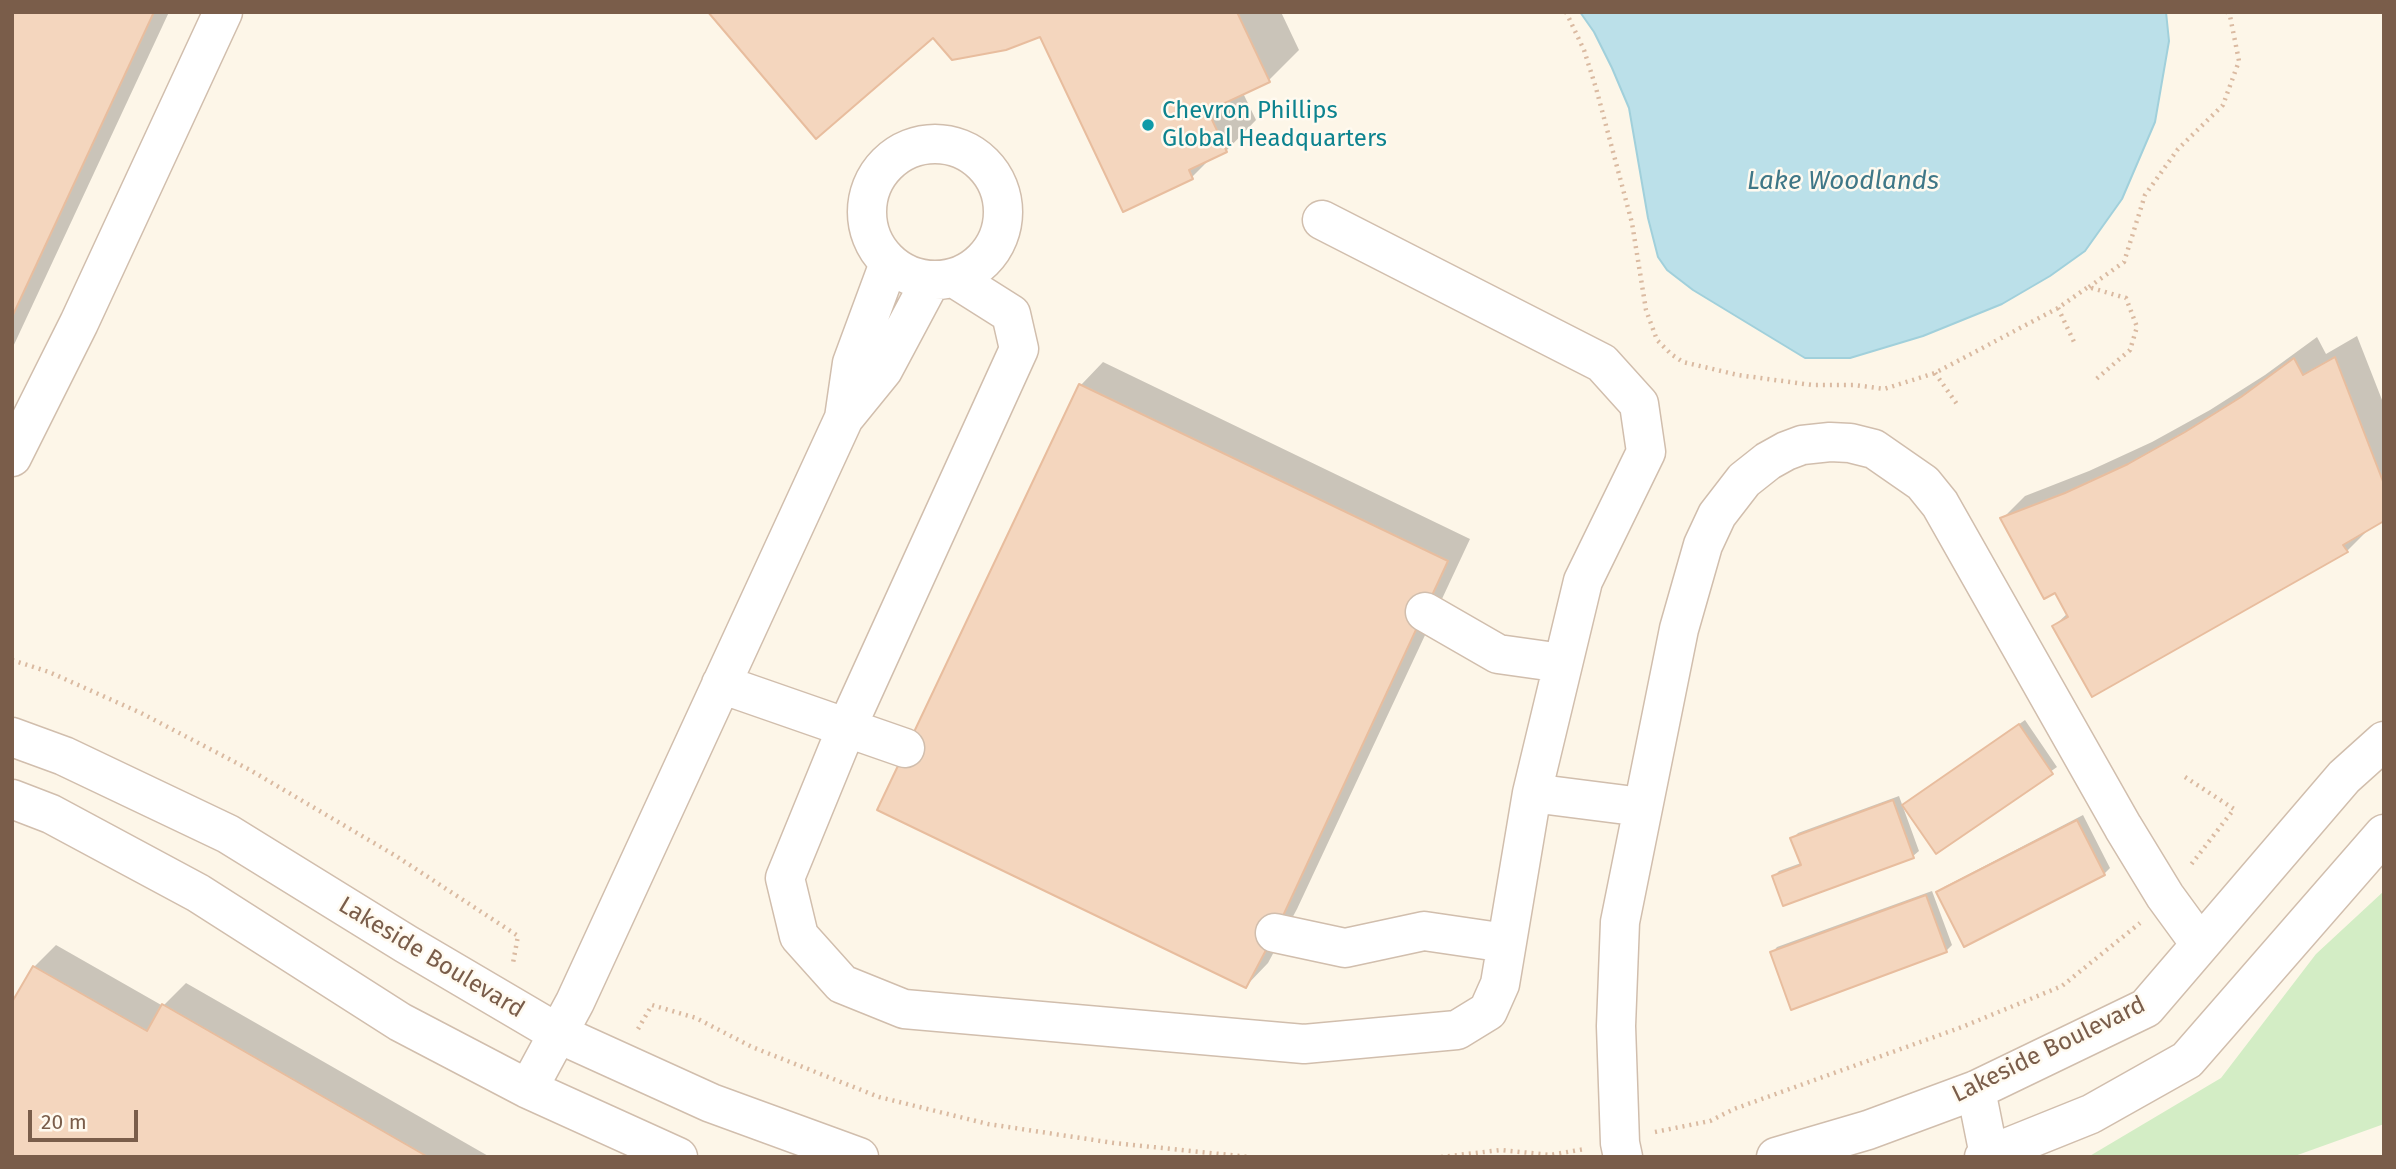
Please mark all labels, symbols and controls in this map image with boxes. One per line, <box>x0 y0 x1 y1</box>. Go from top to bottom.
place label: Chevron Phillips Global Headquarters <box>1162 97 1387 153</box>
marker: Chevron Phillips Global Headquarters <box>1140 117 1156 133</box>
water label: Lake Woodlands <box>1747 166 1939 198</box>
street label: Lakeside Boulevard <box>333 891 529 1025</box>
street label: Lakeside Boulevard <box>1948 991 2150 1109</box>
scale bar <box>32 1096 142 1140</box>
text: 20 m <box>41 1109 87 1135</box>

